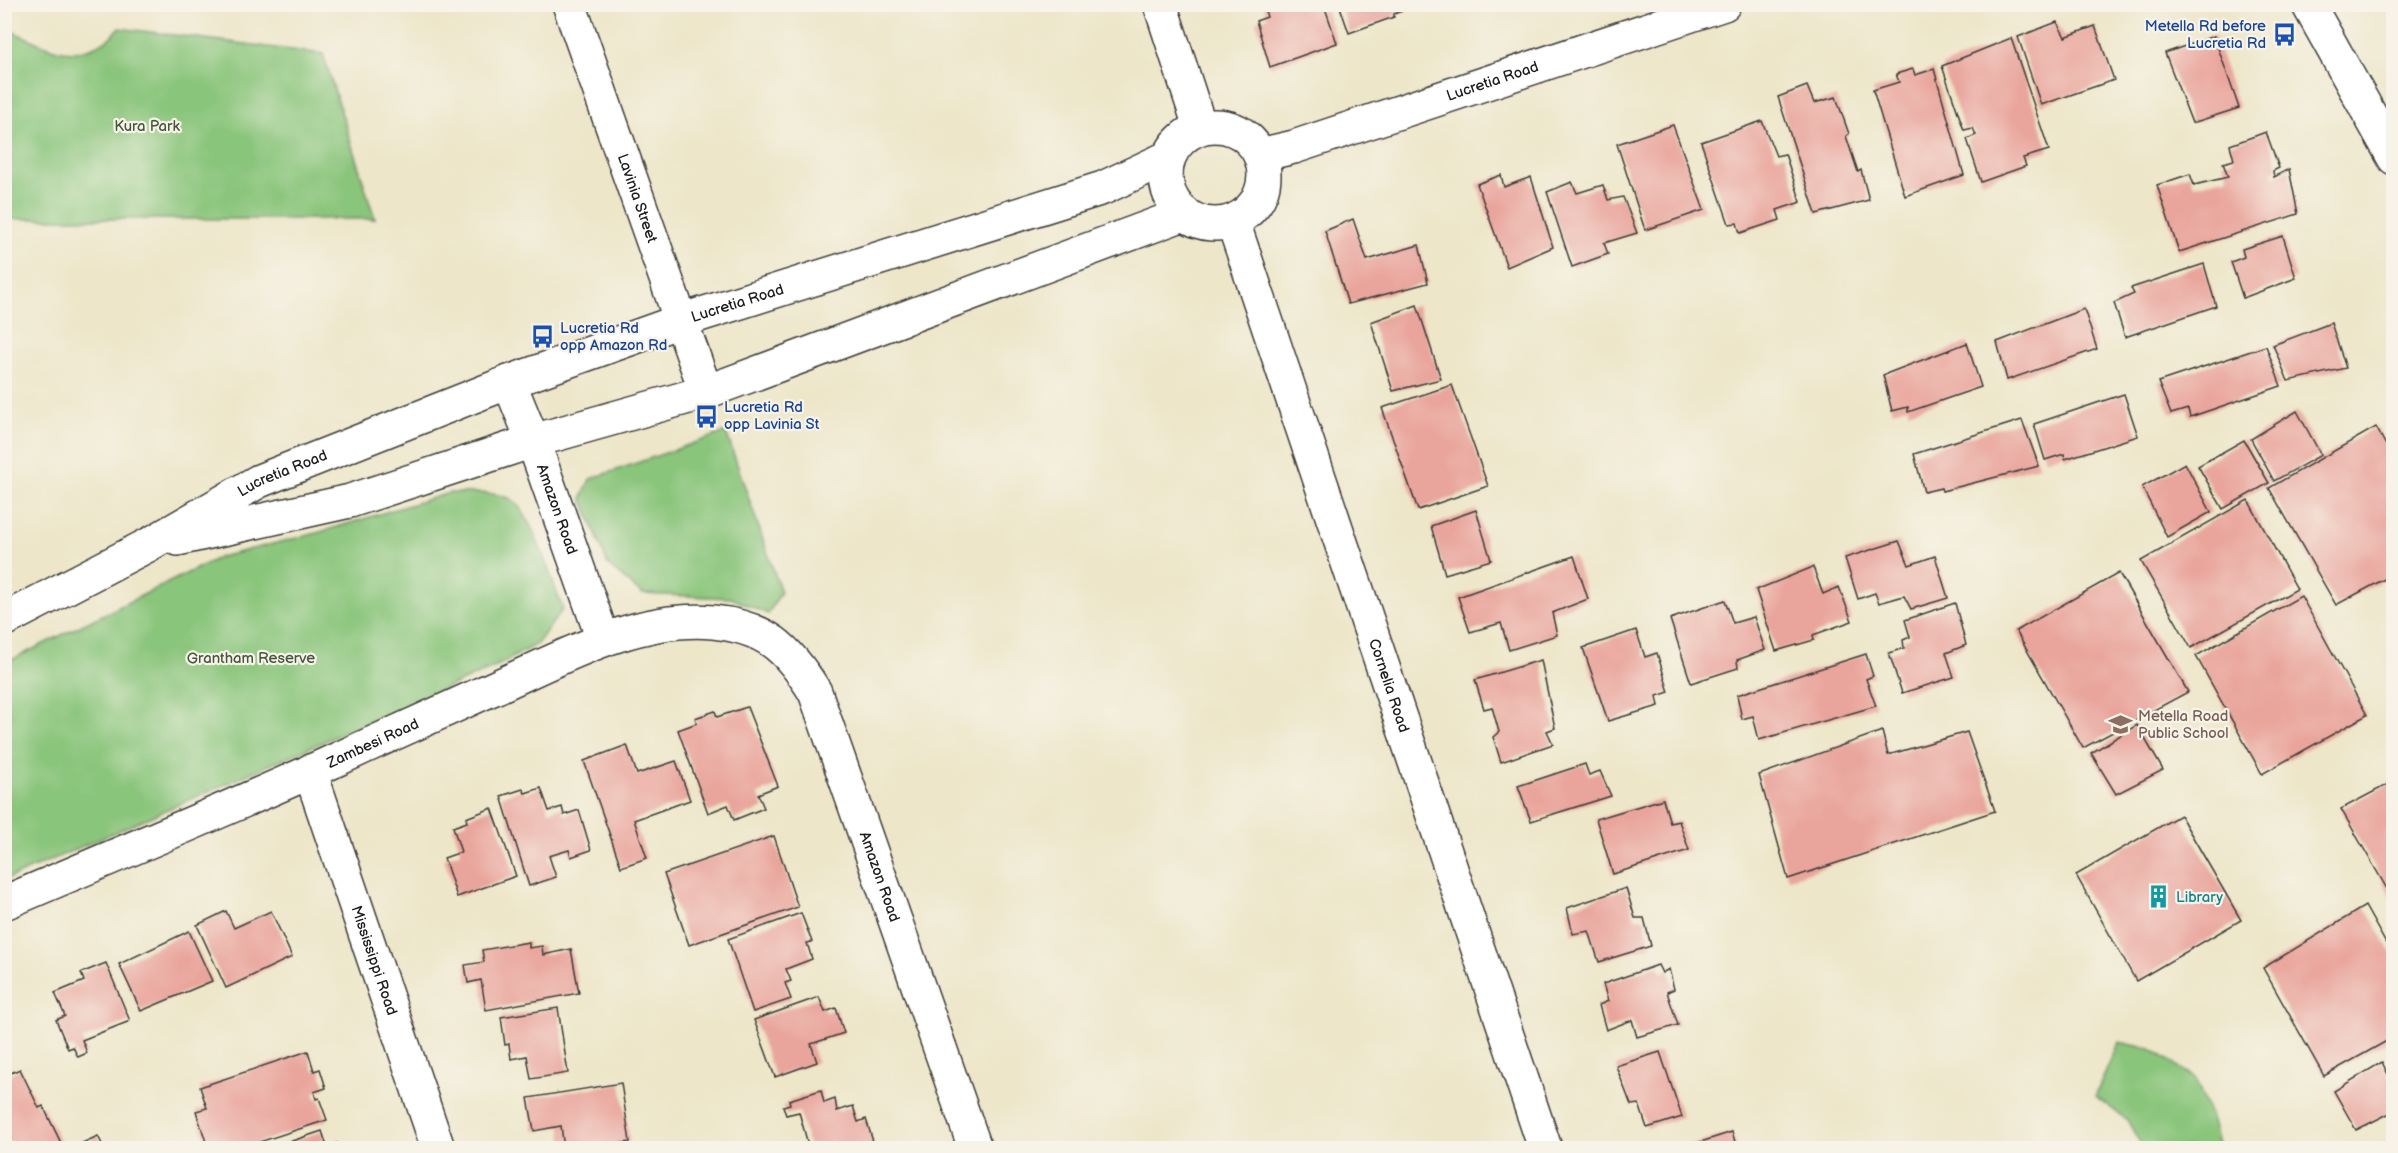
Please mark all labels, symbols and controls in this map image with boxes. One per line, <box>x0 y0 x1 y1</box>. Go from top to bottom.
place label: Metella Rd before Lucretia Rd <box>2145 17 2266 53</box>
bus stop icon: Metella Rd before Lucretia Rd <box>2271 22 2297 48</box>
street label: Lucretia Road <box>1444 57 1541 105</box>
park label: Kura Park <box>114 117 180 136</box>
street label: Lavinia Street <box>613 151 662 246</box>
street label: Lucretia Road <box>689 280 786 326</box>
place label: Lucretia Rd opp Amazon Rd <box>560 319 667 355</box>
bus stop icon: Lucretia Rd opp Amazon Rd <box>529 324 555 350</box>
place label: Lucretia Rd opp Lavinia St <box>724 398 820 434</box>
bus stop icon: Lucretia Rd opp Lavinia St <box>693 403 719 429</box>
street label: Lucretia Road <box>234 445 330 501</box>
street label: Amazon Road <box>532 461 582 557</box>
street label: Cornelia Road <box>1365 636 1414 735</box>
park label: Grantham Reserve <box>187 649 315 668</box>
place label: Metella Road Public School <box>2138 707 2229 743</box>
school or university icon: Metella Road Public School <box>2107 712 2133 738</box>
street label: Zambesi Road <box>323 714 422 773</box>
street label: Amazon Road <box>855 829 904 924</box>
building icon: Library <box>2145 884 2171 910</box>
place label: Library <box>2176 888 2223 907</box>
street label: Mississippi Road <box>347 903 402 1018</box>

